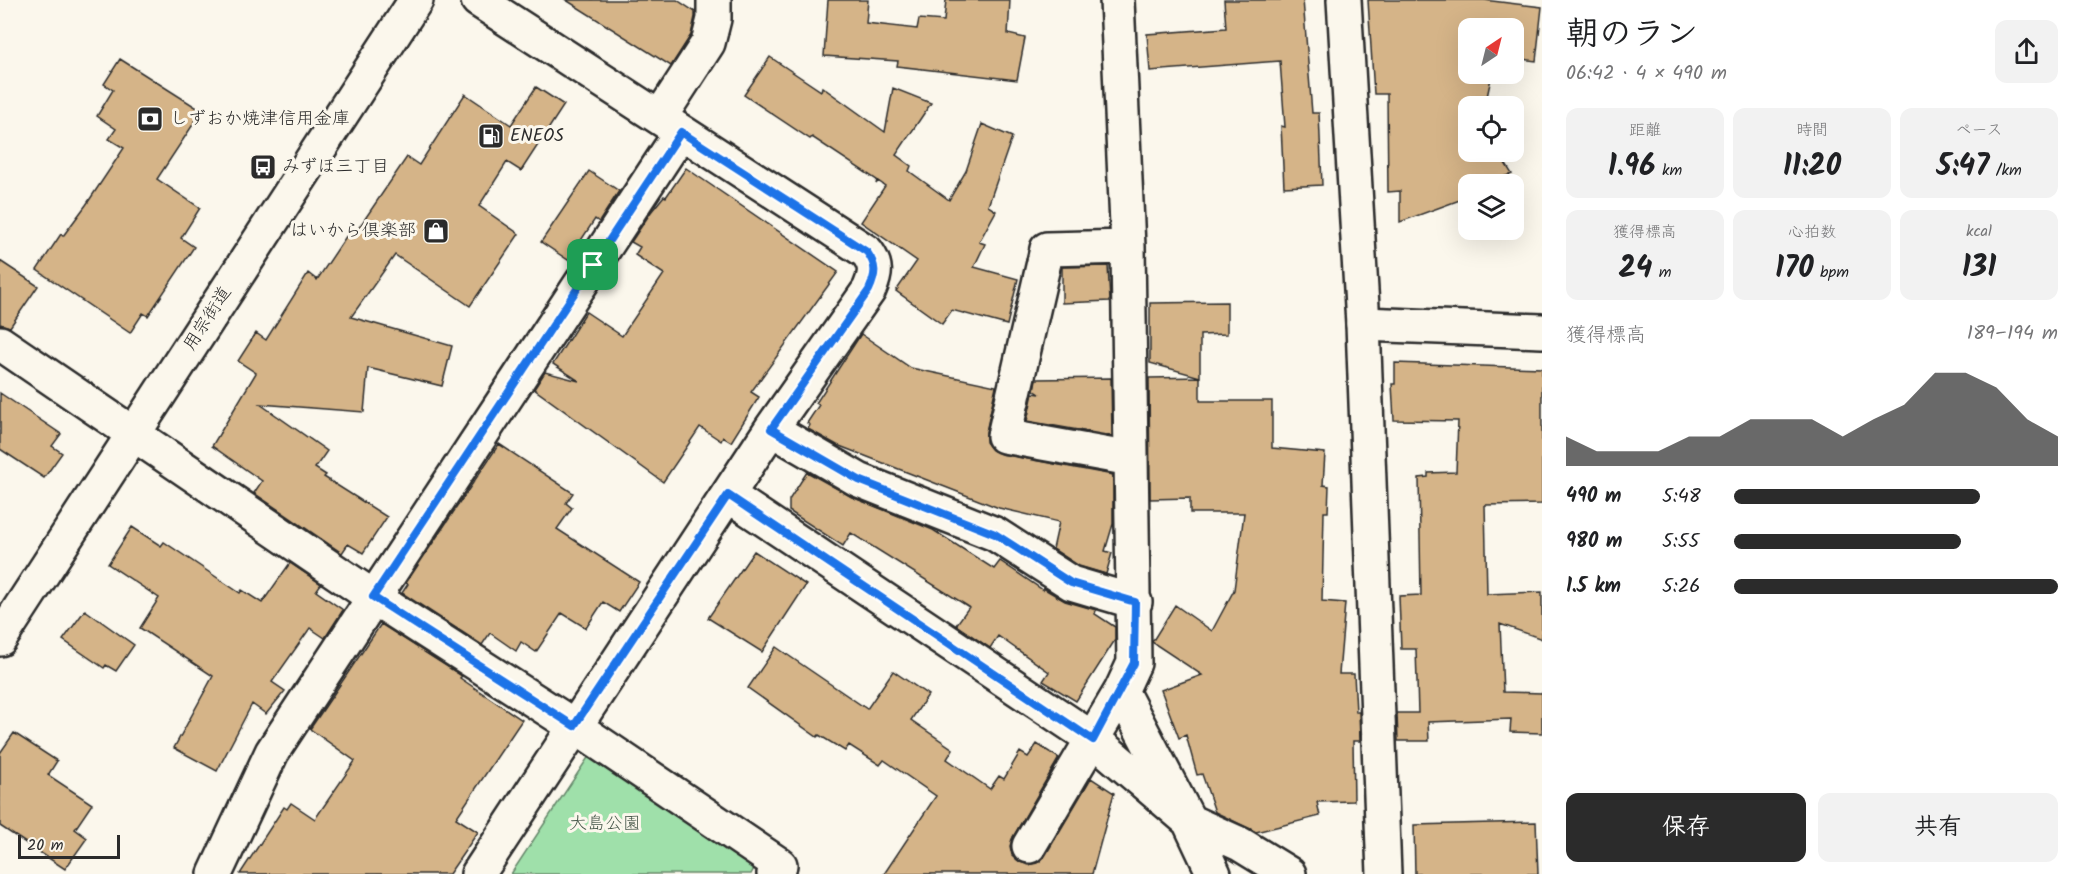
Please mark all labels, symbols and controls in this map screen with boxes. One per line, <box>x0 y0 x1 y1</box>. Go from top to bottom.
text: 朝のラン <box>1566 9 1698 62</box>
north arrow <box>1458 18 1524 84</box>
map controls <box>1458 18 1524 240</box>
button: share <box>1995 20 2058 83</box>
text: 06:42 · 4 × 490 m <box>1566 58 1727 90</box>
button: locate <box>1458 96 1524 162</box>
bank icon: しずおか焼津信用金庫 <box>135 104 165 134</box>
place label: しずおか焼津信用金庫 <box>170 105 350 134</box>
text: 距離 <box>1629 118 1661 143</box>
text: 時間 <box>1796 118 1828 143</box>
text: ペース <box>1955 118 2003 143</box>
fuel station icon: ENEOS <box>476 121 506 151</box>
place label: ENEOS <box>510 122 564 151</box>
text: 1.96 <box>1608 143 1655 191</box>
text: 11:20 <box>1783 143 1841 191</box>
text: 5:47 <box>1936 143 1989 191</box>
bus stop icon: みずほ三丁目 <box>248 152 278 182</box>
place label: みずほ三丁目 <box>282 153 389 182</box>
text: km <box>1655 158 1682 183</box>
text: /km <box>1989 158 2022 183</box>
button: layers <box>1458 174 1524 240</box>
shop icon: はいから倶楽部 <box>421 216 451 246</box>
place label: はいから倶楽部 <box>290 217 416 246</box>
text: kcal <box>1966 219 1992 244</box>
text: 獲得標高 <box>1613 220 1677 245</box>
text: 心拍数 <box>1788 220 1836 245</box>
pin <box>567 239 618 290</box>
text: 131 <box>1962 244 1996 292</box>
text: 24 <box>1619 245 1652 293</box>
text: 170 <box>1775 245 1814 293</box>
icon: arrive <box>576 248 609 281</box>
text: m <box>1652 260 1672 285</box>
text: bpm <box>1814 260 1849 285</box>
street label: 用宗街道 <box>176 281 240 357</box>
text: 189–194 m <box>1967 318 2058 350</box>
text: 獲得標高 <box>1566 320 1646 352</box>
text: 490 m <box>1566 481 1621 513</box>
text: 5:48 <box>1662 481 1701 513</box>
text: 980 m <box>1566 526 1622 558</box>
text: 5:55 <box>1662 526 1699 558</box>
text: 1.5 km <box>1566 571 1621 603</box>
text: 5:26 <box>1662 571 1700 603</box>
button: 保存 <box>1566 793 1806 862</box>
button: 共有 <box>1818 793 2058 862</box>
park label: 大島公園 <box>569 810 641 839</box>
scale bar <box>18 832 120 860</box>
text: 20 m <box>27 833 63 858</box>

